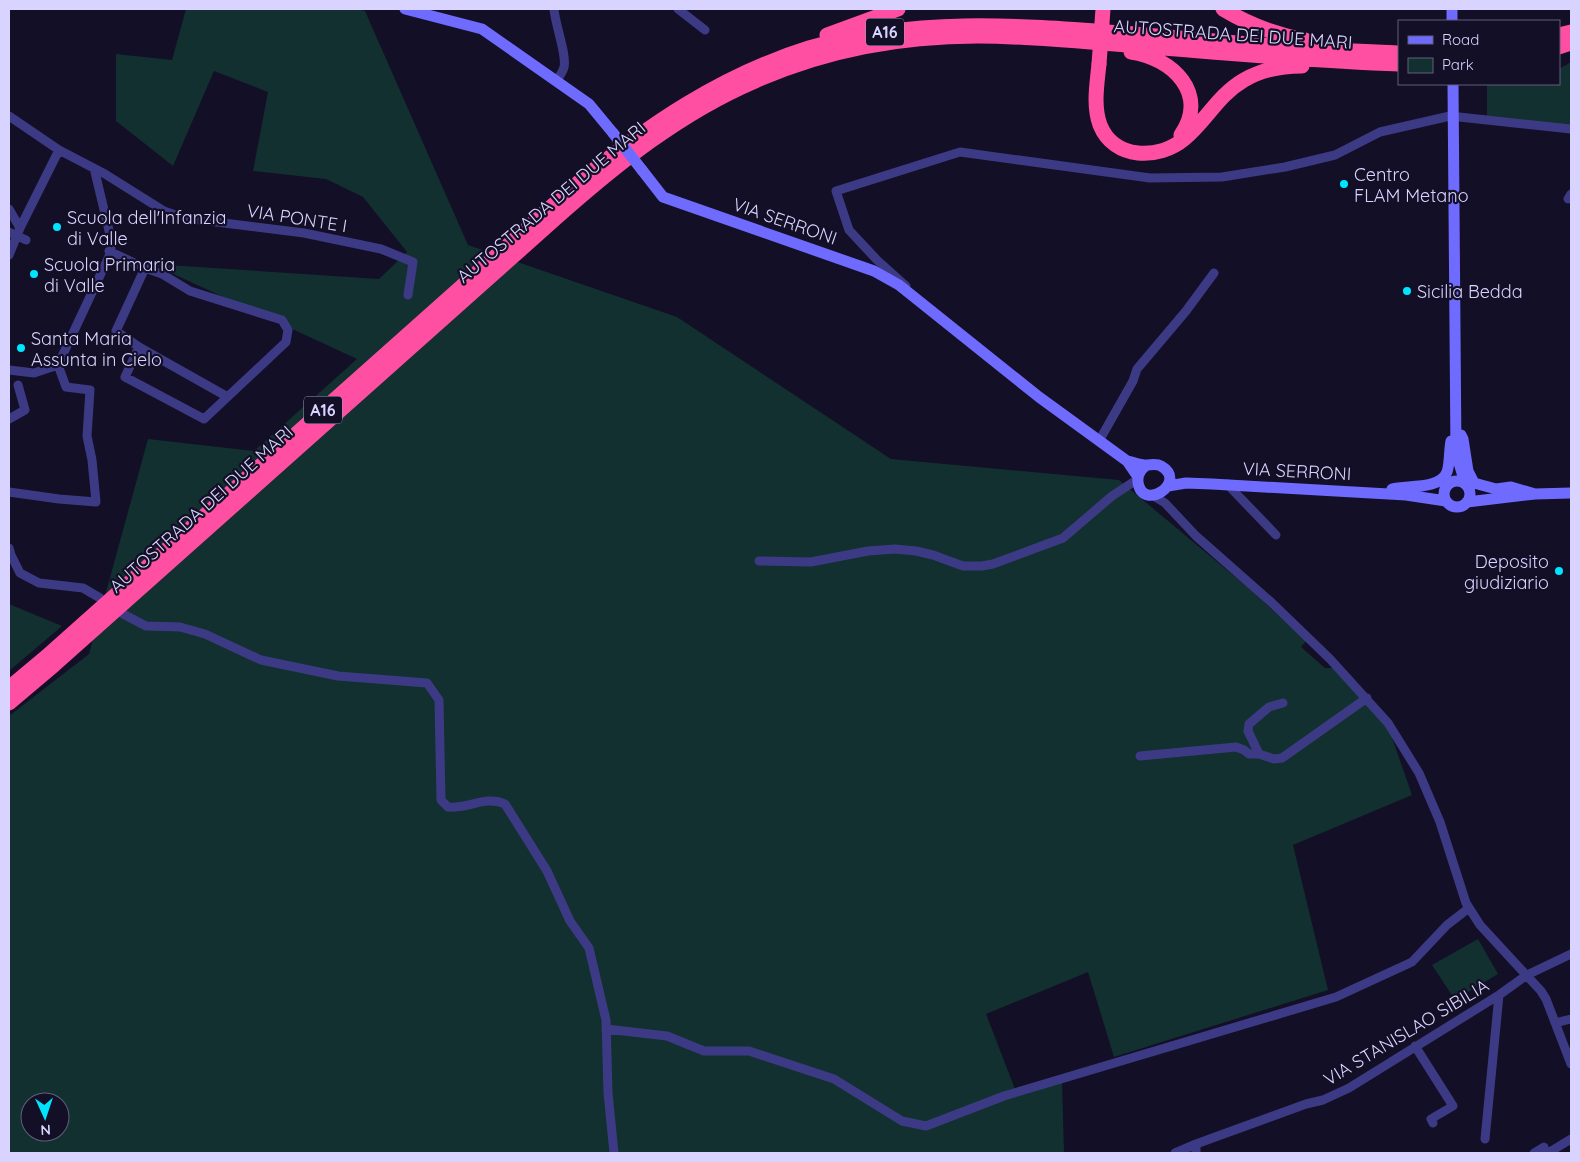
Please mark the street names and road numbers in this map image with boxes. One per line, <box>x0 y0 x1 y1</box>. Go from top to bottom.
street label: AUTOSTRADA DEI DUE MARI <box>1113 14 1353 54</box>
road number: A16 <box>866 18 904 46</box>
street label: AUTOSTRADA DEI DUE MARI <box>452 116 650 288</box>
street label: VIA SERRONI <box>730 192 840 250</box>
street label: VIA PONTE I <box>245 199 349 237</box>
road number: A16 <box>304 396 342 424</box>
street label: AUTOSTRADA DEI DUE MARI <box>104 420 298 598</box>
street label: VIA SERRONI <box>1242 457 1352 485</box>
street label: VIA STANISLAO SIBILIA <box>1319 973 1493 1090</box>

